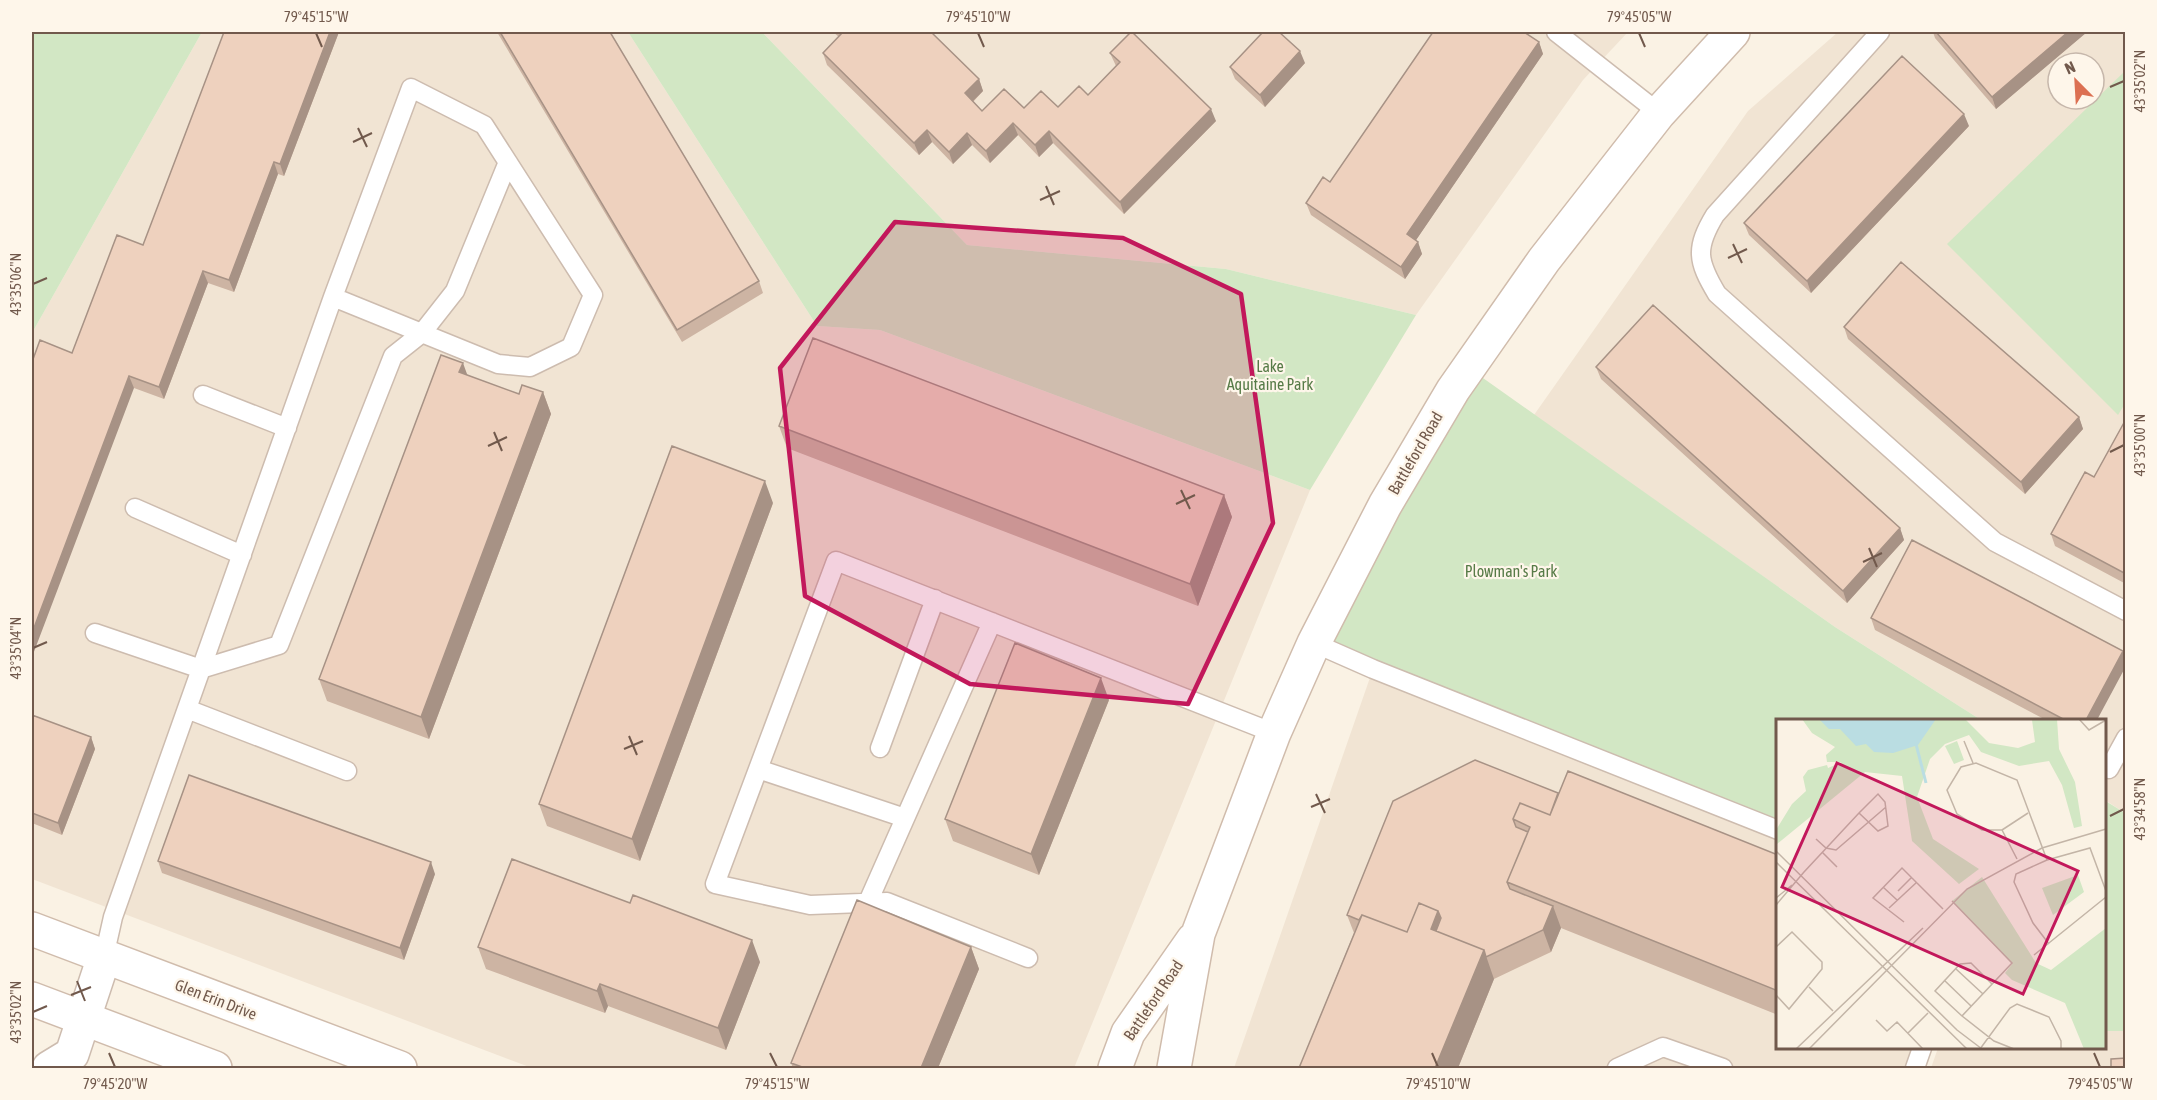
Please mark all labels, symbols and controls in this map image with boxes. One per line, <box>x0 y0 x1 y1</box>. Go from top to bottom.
text: 79°45'15"W <box>284 8 348 25</box>
text: 79°45'10"W <box>946 8 1010 25</box>
text: 79°45'05"W <box>1607 8 1671 25</box>
text: 43°35'02"N <box>2131 50 2148 112</box>
north arrow <box>2046 51 2106 111</box>
text: N <box>2062 57 2078 77</box>
text: 43°35'06"N <box>7 253 24 315</box>
park label: Lake Aquitaine Park <box>1227 357 1313 394</box>
street label: Battleford Road <box>1384 408 1446 498</box>
text: 43°35'00"N <box>2131 414 2148 476</box>
park label: Plowman's Park <box>1465 562 1557 580</box>
text: 43°35'04"N <box>7 617 24 679</box>
inset map <box>1776 719 2106 1049</box>
text: 43°34'58"N <box>2131 778 2148 840</box>
street label: Battleford Road <box>1120 957 1186 1043</box>
street label: Glen Erin Drive <box>173 975 259 1023</box>
text: 43°35'02"N <box>7 981 24 1043</box>
text: 79°45'20"W <box>83 1075 147 1092</box>
text: 79°45'15"W <box>745 1075 809 1092</box>
text: 79°45'10"W <box>1406 1075 1470 1092</box>
text: 79°45'05"W <box>2068 1075 2132 1092</box>

